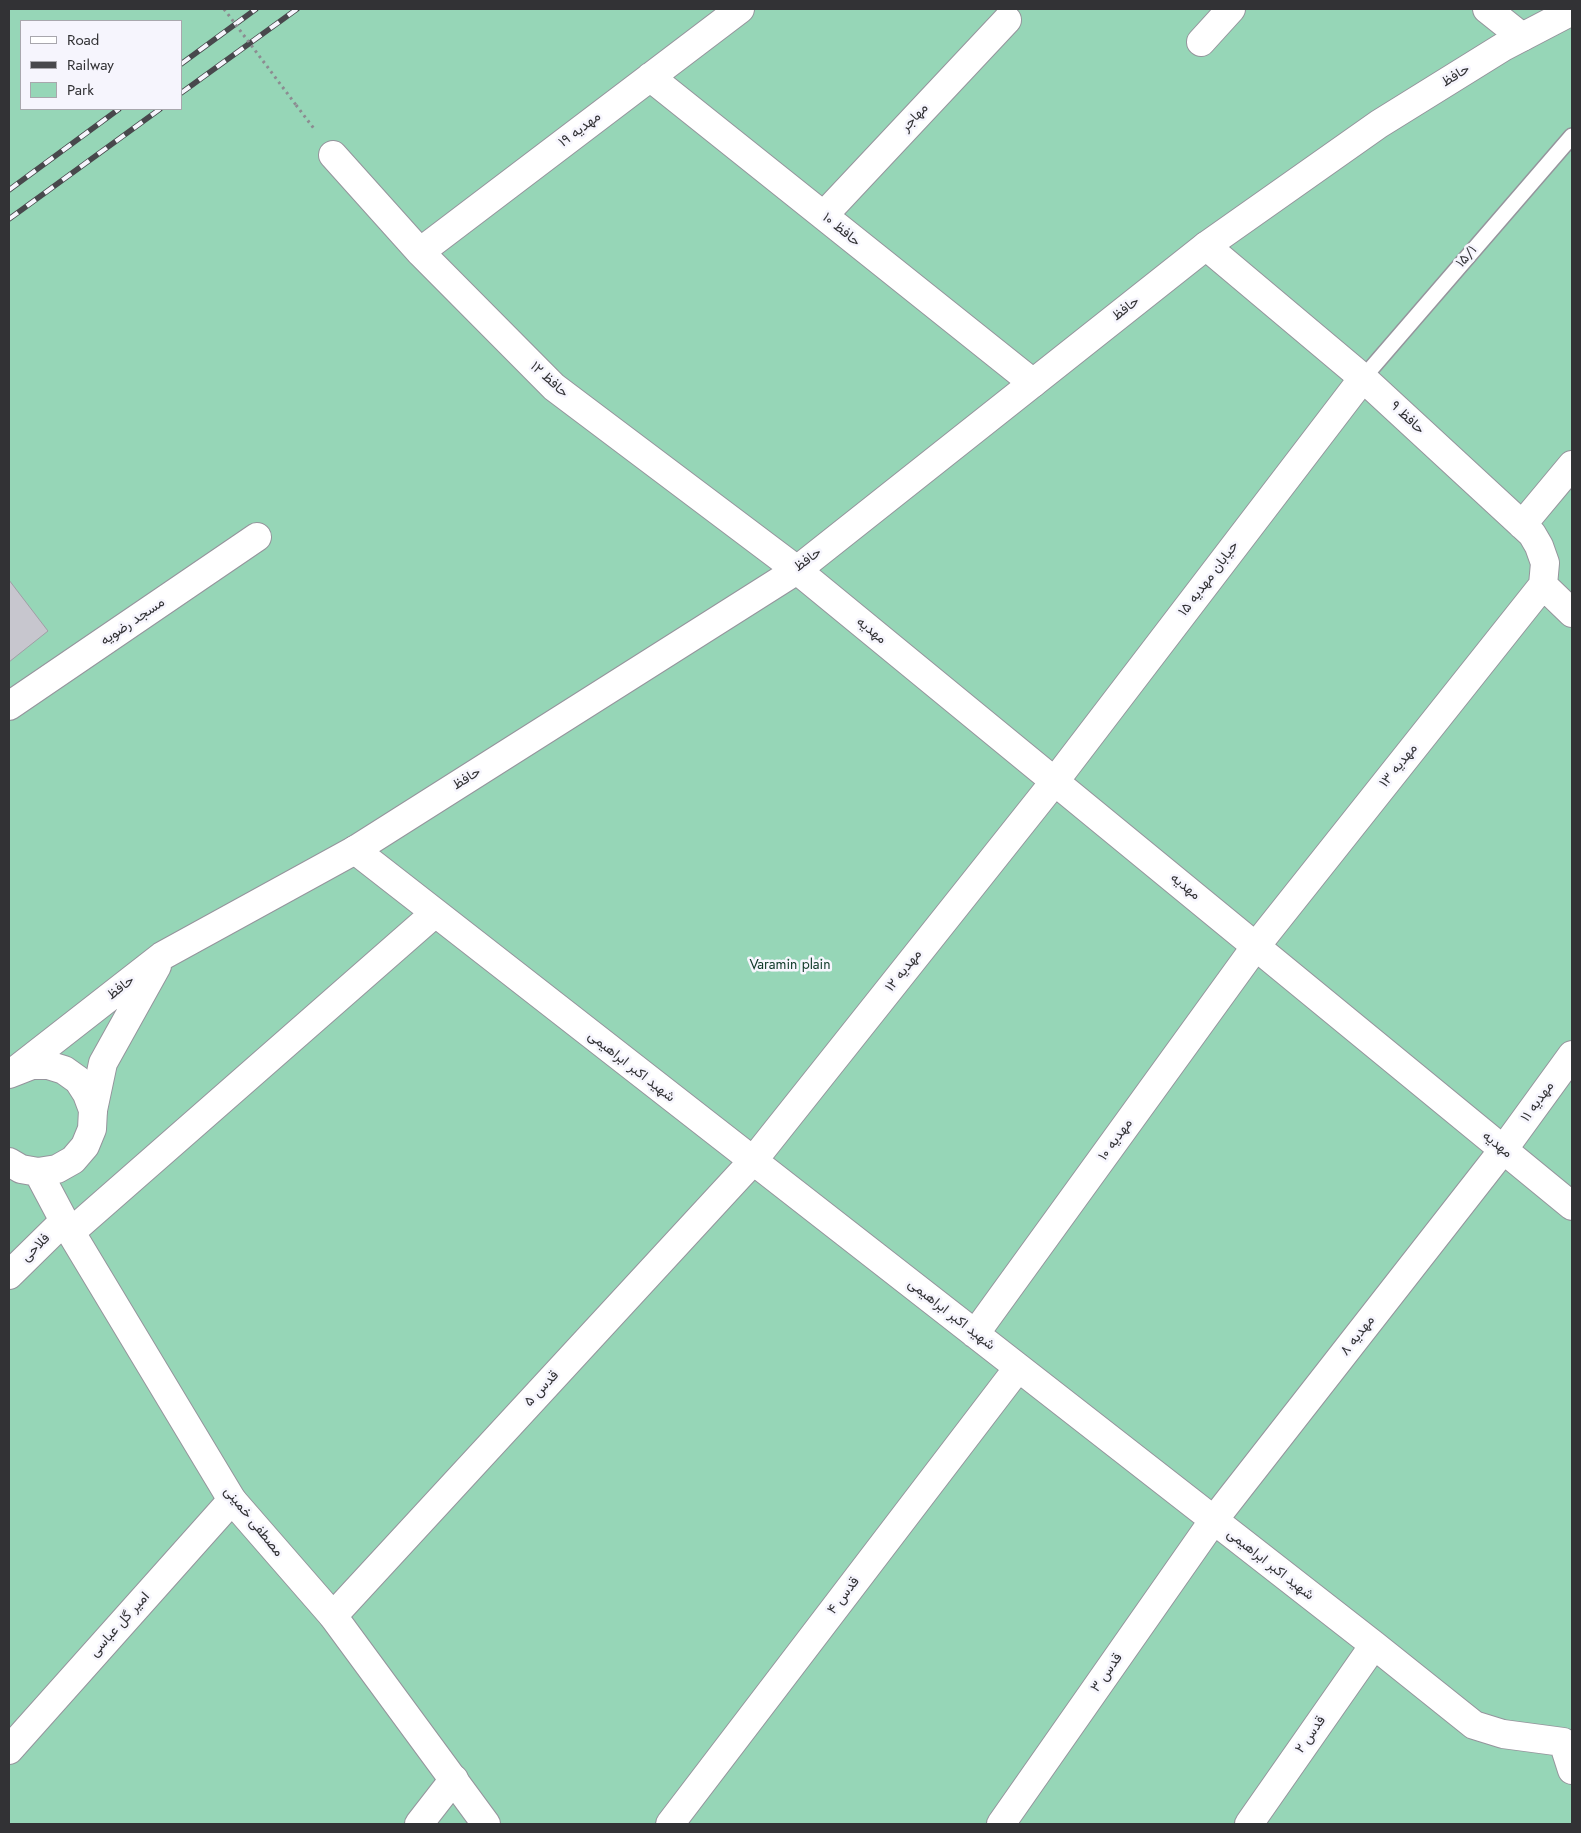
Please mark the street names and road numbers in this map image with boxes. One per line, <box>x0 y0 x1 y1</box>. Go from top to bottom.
street label: حافظ <box>1439 61 1473 91</box>
street label: مهاجر <box>898 100 932 136</box>
street label: مهدیه ۱۹ <box>556 109 604 151</box>
street label: حافظ ۱۰ <box>819 210 863 250</box>
street label: ۱۵/۱ <box>1453 243 1481 271</box>
street label: حافظ <box>1109 293 1143 325</box>
street label: حافظ ۱۲ <box>526 358 572 402</box>
street label: حافظ ۹ <box>1386 398 1428 438</box>
street label: حیابان مهدیه ۱۵ <box>1175 538 1243 620</box>
street label: حافظ <box>791 544 825 576</box>
street label: مسجد رضویه <box>98 594 168 650</box>
street label: مهدیه <box>853 614 889 648</box>
street label: مهدیه ۱۳ <box>1376 741 1422 791</box>
street label: حافظ <box>450 764 484 794</box>
street label: مهدیه <box>1167 870 1203 904</box>
street label: مهدیه ۱۲ <box>882 947 926 995</box>
street label: حافظ <box>104 972 138 1004</box>
street label: شهید اکبر ابراهیمی <box>584 1028 678 1106</box>
street label: مهدیه ۱۱ <box>1518 1079 1558 1125</box>
street label: مهدیه ۱۰ <box>1095 1116 1137 1164</box>
street label: مهدیه <box>1479 1128 1515 1162</box>
street label: فلاحی <box>18 1230 54 1266</box>
street label: شهید اکبر ابراهیمی <box>904 1276 998 1354</box>
street label: مهدیه ۸ <box>1337 1313 1379 1359</box>
street label: قدس ۵ <box>521 1368 563 1410</box>
street label: مصطفی خمینی <box>220 1483 286 1561</box>
street label: شهید اکبر ابراهیمی <box>1223 1526 1317 1604</box>
street label: قدس ۴ <box>824 1574 864 1618</box>
street label: امیر گل عباسی <box>86 1589 154 1661</box>
street label: قدس ۳ <box>1088 1650 1126 1696</box>
street label: قدس ۲ <box>1292 1713 1330 1757</box>

